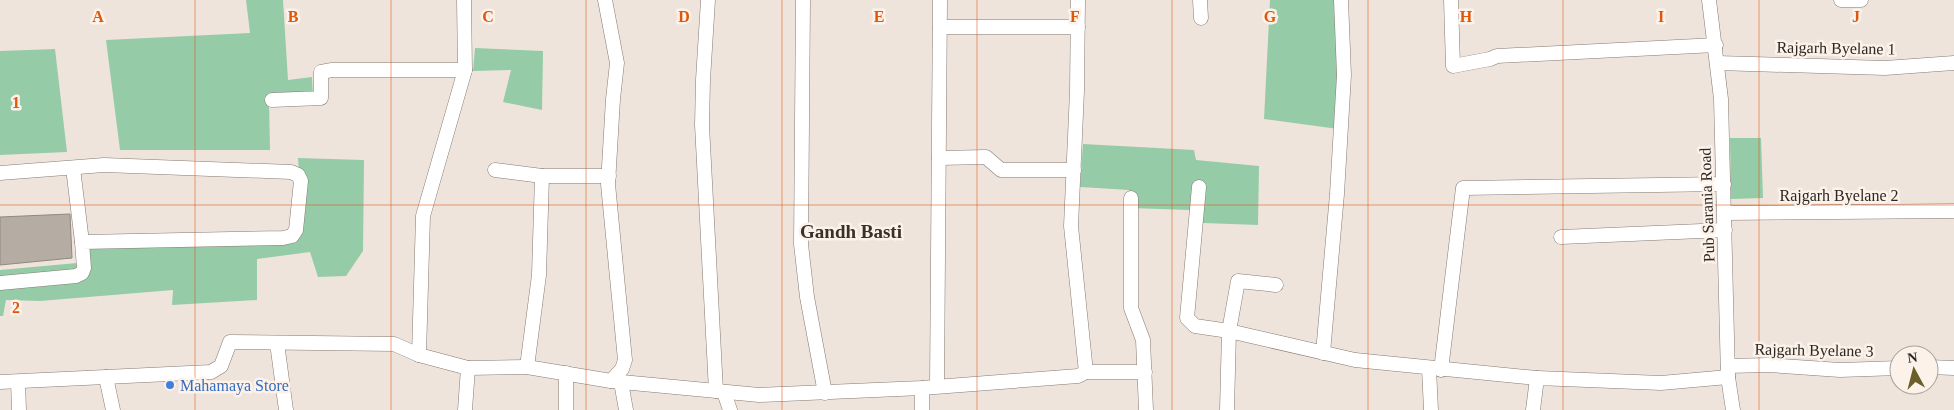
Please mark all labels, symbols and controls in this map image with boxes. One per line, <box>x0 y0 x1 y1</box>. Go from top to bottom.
text: A <box>92 8 104 25</box>
text: B <box>288 8 299 25</box>
text: C <box>482 8 494 25</box>
text: D <box>678 8 690 25</box>
text: E <box>874 8 884 25</box>
text: F <box>1070 8 1080 25</box>
text: G <box>1264 8 1277 25</box>
text: H <box>1460 8 1473 25</box>
text: I <box>1658 8 1664 25</box>
text: J <box>1852 8 1860 25</box>
street label: Rajgarh Byelane 1 <box>1776 38 1896 59</box>
text: 1 <box>12 94 20 111</box>
street label: Pub Sarania Road <box>1697 147 1717 263</box>
street label: Rajgarh Byelane 2 <box>1779 187 1899 205</box>
district label: Gandh Basti <box>800 221 902 242</box>
text: 2 <box>12 299 20 316</box>
street label: Rajgarh Byelane 3 <box>1754 340 1874 361</box>
north arrow <box>1889 345 1939 395</box>
text: N <box>1907 350 1918 366</box>
place label: Mahamaya Store <box>180 377 289 395</box>
marker: Mahamaya Store <box>164 379 176 391</box>

